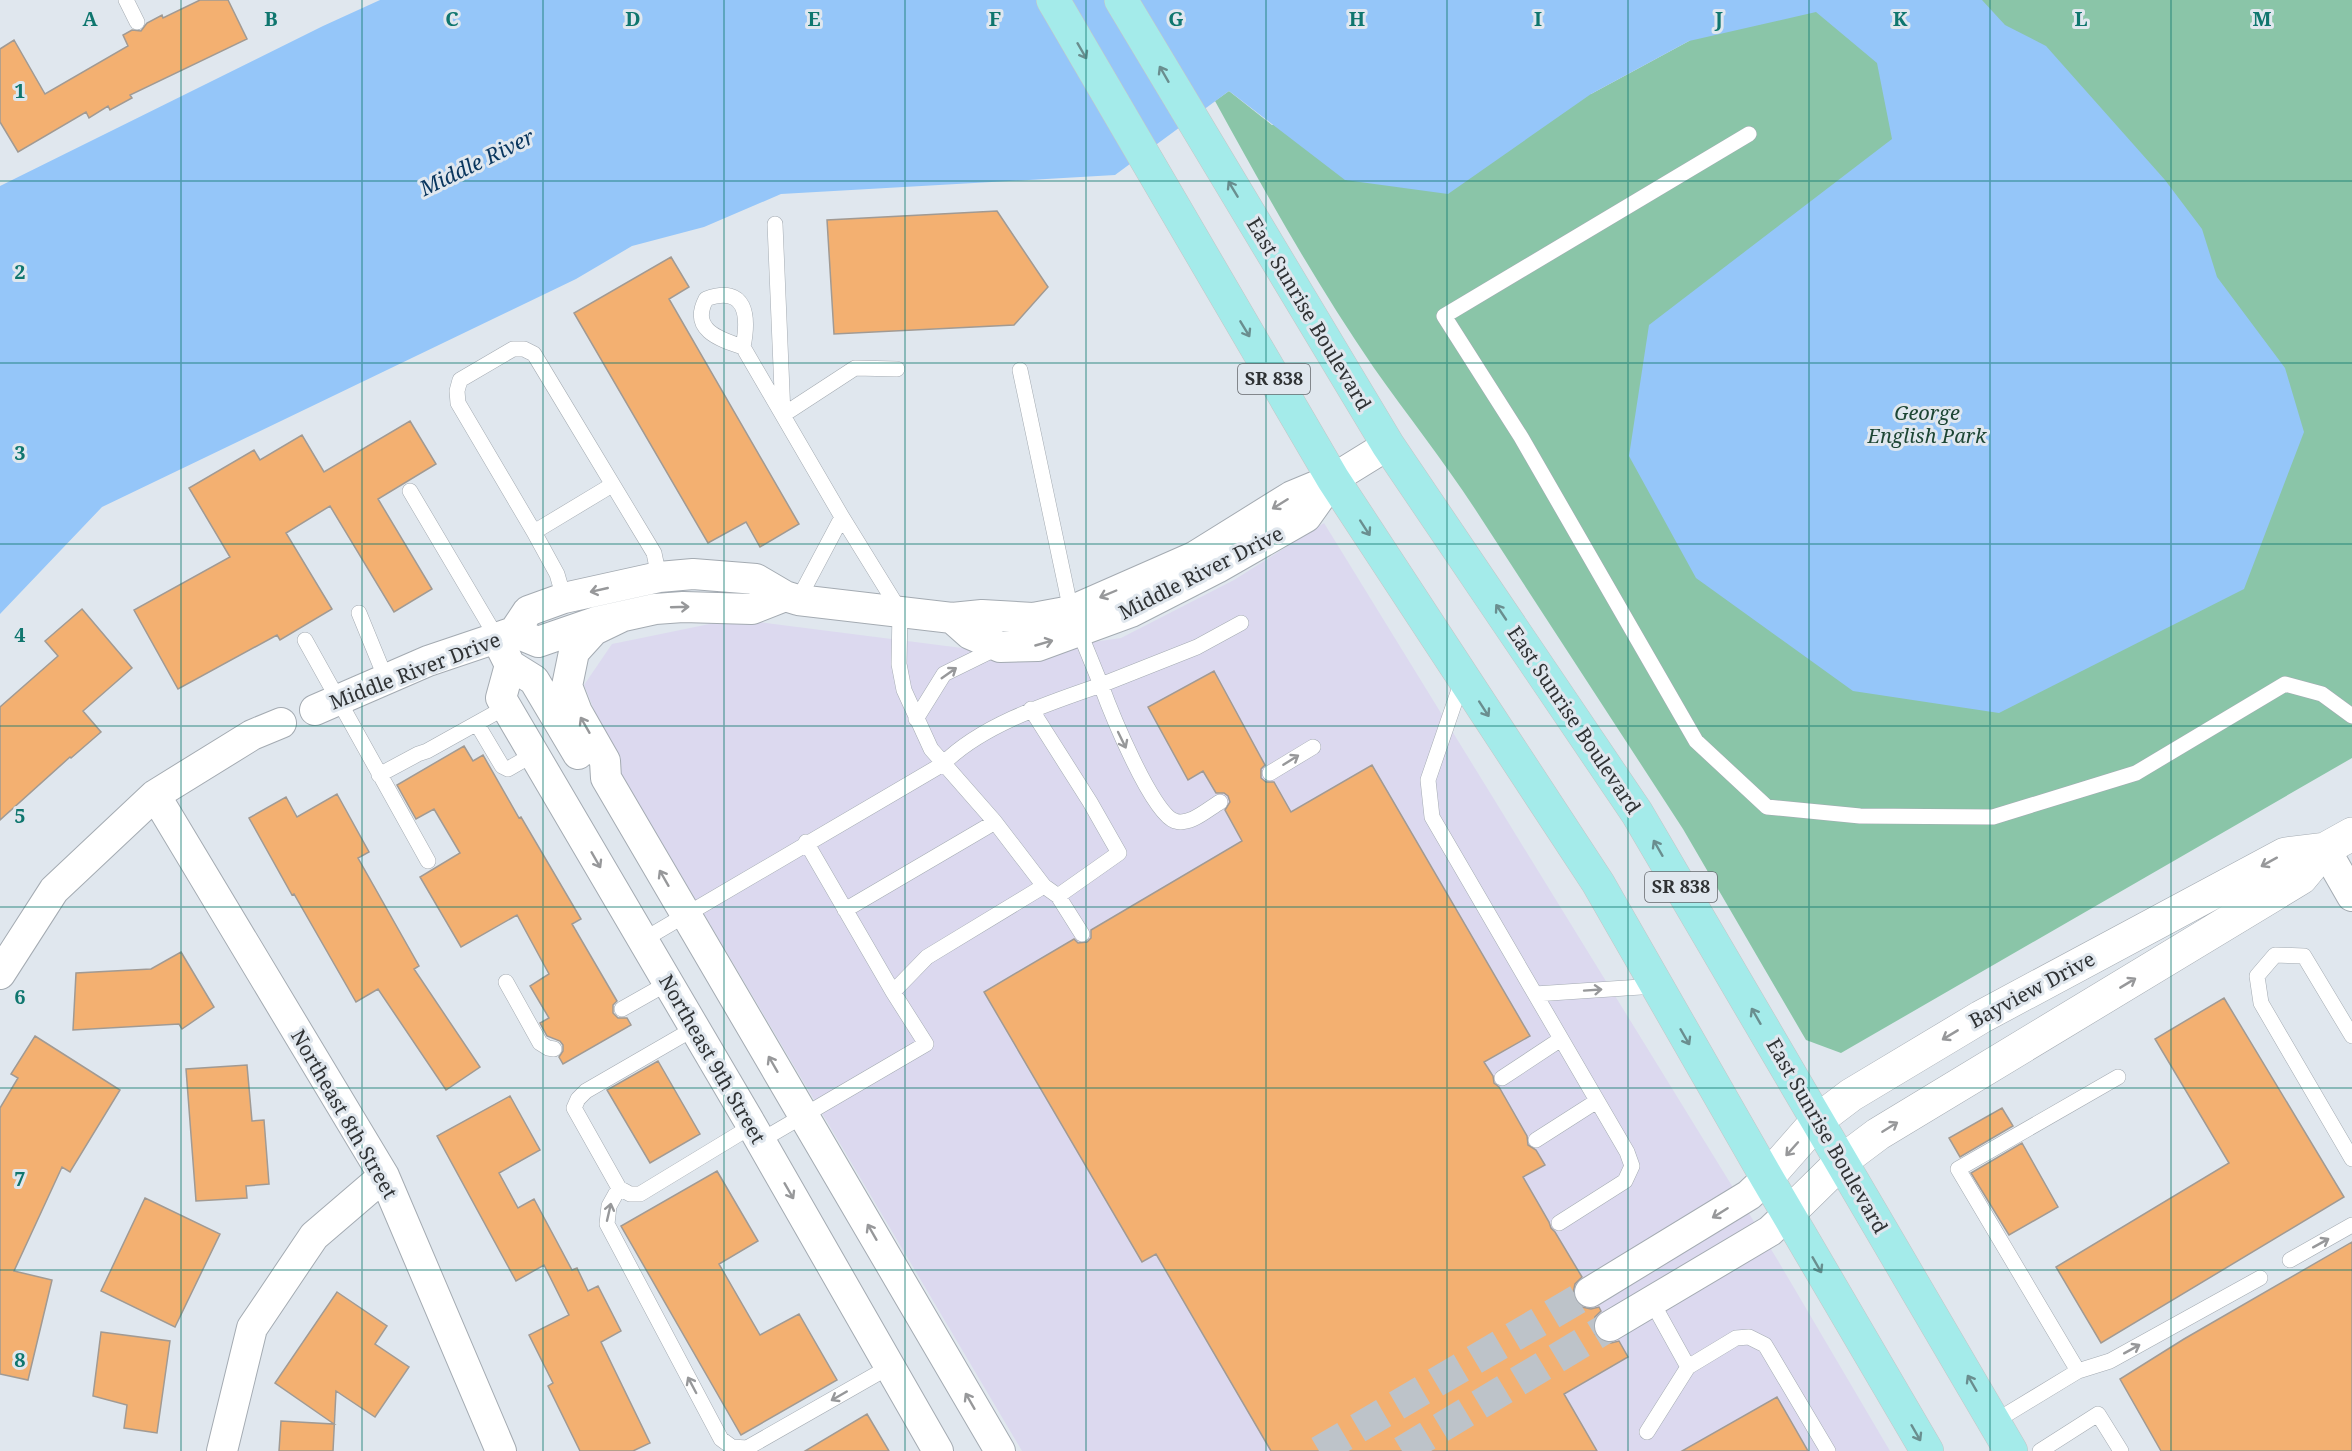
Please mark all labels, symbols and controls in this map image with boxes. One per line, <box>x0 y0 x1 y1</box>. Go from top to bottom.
text: A <box>82 5 98 32</box>
text: B <box>264 5 278 32</box>
text: C <box>445 5 459 32</box>
text: D <box>625 5 641 32</box>
text: E <box>807 5 821 32</box>
text: F <box>989 5 1001 32</box>
text: G <box>1168 5 1184 32</box>
text: H <box>1349 5 1365 32</box>
text: I <box>1534 5 1542 32</box>
text: J <box>1714 5 1723 32</box>
text: K <box>1893 5 1908 32</box>
text: L <box>2074 5 2088 32</box>
text: M <box>2252 5 2272 32</box>
one-way arrow <box>1077 41 1088 59</box>
one-way arrow <box>1158 66 1170 83</box>
text: 1 <box>14 77 26 104</box>
water label: Middle River <box>414 122 539 202</box>
one-way arrow <box>1227 181 1239 198</box>
street label: East Sunrise Boulevard <box>1241 212 1378 415</box>
text: 2 <box>14 258 26 285</box>
one-way arrow <box>1239 320 1251 337</box>
road number: SR 838 <box>1238 364 1310 394</box>
park label: George English Park <box>1867 399 1987 449</box>
text: 3 <box>14 439 26 466</box>
one-way arrow <box>1272 498 1289 510</box>
street label: Middle River Drive <box>1114 519 1287 626</box>
one-way arrow <box>1359 520 1372 537</box>
one-way arrow <box>590 585 609 596</box>
one-way arrow <box>1099 590 1117 601</box>
one-way arrow <box>670 602 690 613</box>
one-way arrow <box>1495 604 1507 620</box>
text: 4 <box>14 621 26 648</box>
street label: East Sunrise Boulevard <box>1501 621 1647 819</box>
street label: Middle River Drive <box>326 626 504 716</box>
one-way arrow <box>1034 637 1053 648</box>
one-way arrow <box>941 667 958 680</box>
one-way arrow <box>1478 700 1490 717</box>
one-way arrow <box>578 717 590 734</box>
one-way arrow <box>1117 730 1129 748</box>
one-way arrow <box>1283 754 1300 767</box>
text: 5 <box>14 802 26 829</box>
one-way arrow <box>1651 840 1663 857</box>
one-way arrow <box>590 851 602 868</box>
one-way arrow <box>2261 857 2278 869</box>
one-way arrow <box>658 870 670 887</box>
road number: SR 838 <box>1645 872 1717 902</box>
street label: Bayview Drive <box>1964 945 2099 1034</box>
street label: Northeast 9th Street <box>653 969 772 1148</box>
one-way arrow <box>2119 977 2136 989</box>
text: 6 <box>14 983 26 1010</box>
one-way arrow <box>1583 984 1603 995</box>
one-way arrow <box>1750 1008 1762 1025</box>
street label: Northeast 8th Street <box>285 1024 404 1203</box>
one-way arrow <box>1679 1028 1691 1045</box>
one-way arrow <box>1942 1030 1959 1042</box>
street label: East Sunrise Boulevard <box>1760 1033 1894 1238</box>
one-way arrow <box>767 1056 779 1073</box>
one-way arrow <box>1881 1121 1898 1133</box>
one-way arrow <box>1785 1141 1799 1156</box>
text: 7 <box>14 1165 26 1192</box>
one-way arrow <box>784 1182 795 1200</box>
one-way arrow <box>604 1203 616 1222</box>
one-way arrow <box>1712 1208 1729 1220</box>
one-way arrow <box>866 1224 878 1241</box>
one-way arrow <box>2312 1236 2329 1248</box>
one-way arrow <box>1812 1256 1824 1273</box>
one-way arrow <box>2123 1343 2140 1355</box>
text: 8 <box>14 1346 26 1373</box>
one-way arrow <box>1966 1375 1978 1392</box>
one-way arrow <box>686 1377 697 1395</box>
one-way arrow <box>830 1391 848 1402</box>
one-way arrow <box>964 1392 976 1409</box>
one-way arrow <box>1910 1424 1922 1441</box>

